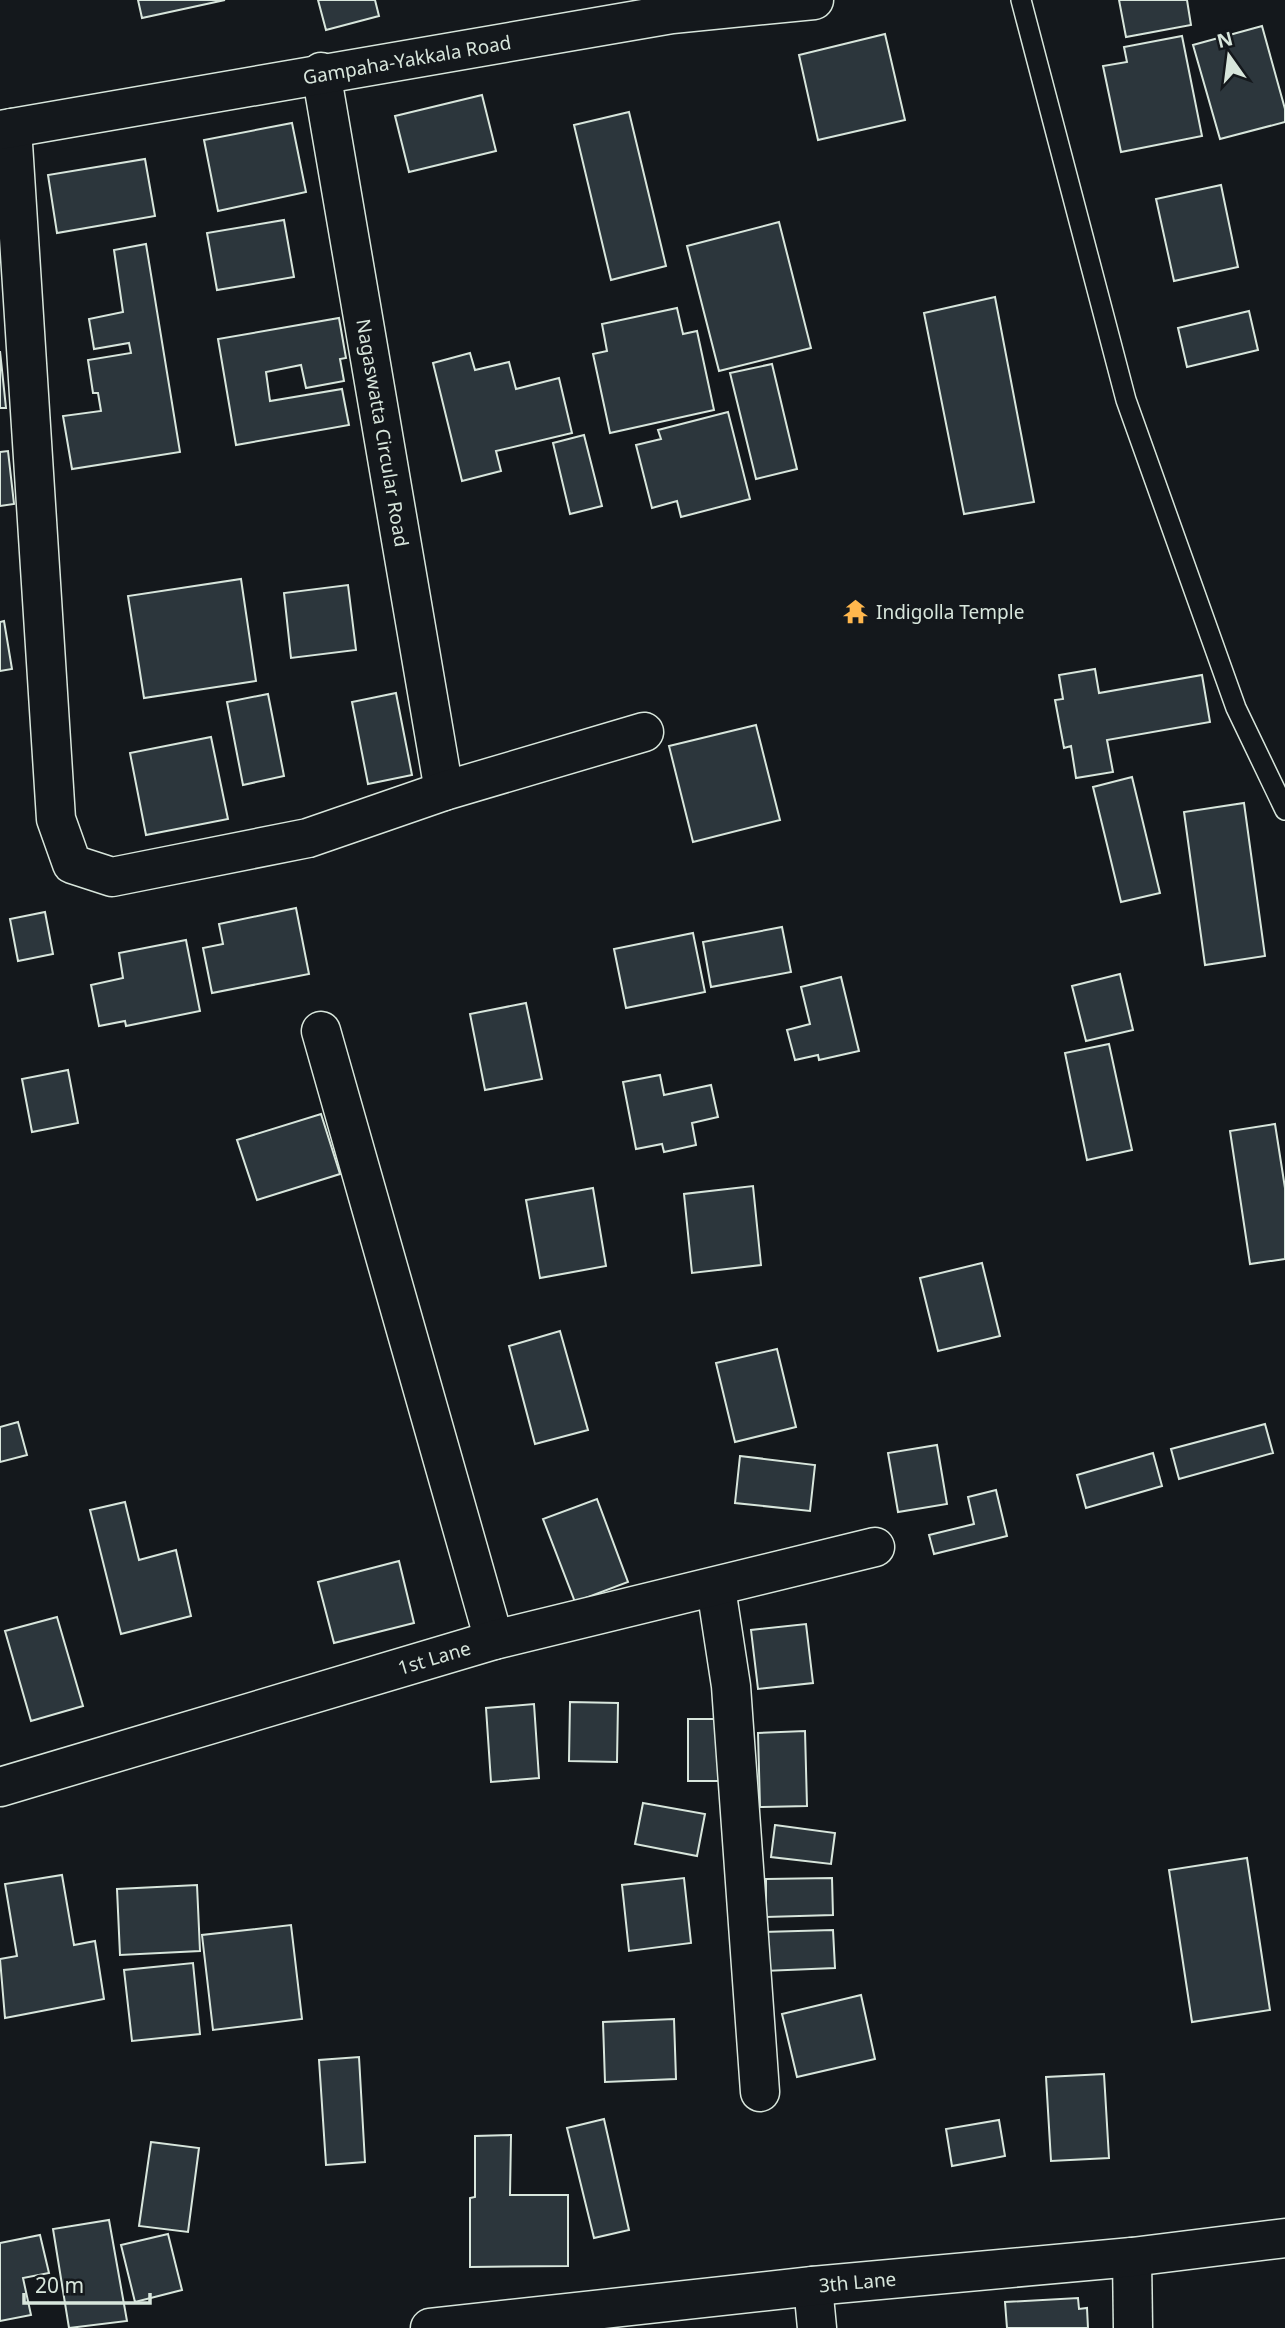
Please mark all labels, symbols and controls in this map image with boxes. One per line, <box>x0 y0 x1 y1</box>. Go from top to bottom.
north arrow <box>1194 21 1264 91</box>
text: N <box>1214 25 1236 54</box>
street label: Gampaha-Yakkala Road <box>301 29 513 90</box>
street label: Nagaswatta Circular Road <box>350 317 415 549</box>
temple icon: Indigolla Temple <box>842 598 870 626</box>
place label: Indigolla Temple <box>876 599 1024 625</box>
street label: 1st Lane <box>395 1635 474 1681</box>
scale bar <box>24 2262 150 2306</box>
street label: 3th Lane <box>818 2265 897 2298</box>
text: 20 m <box>35 2271 84 2299</box>

